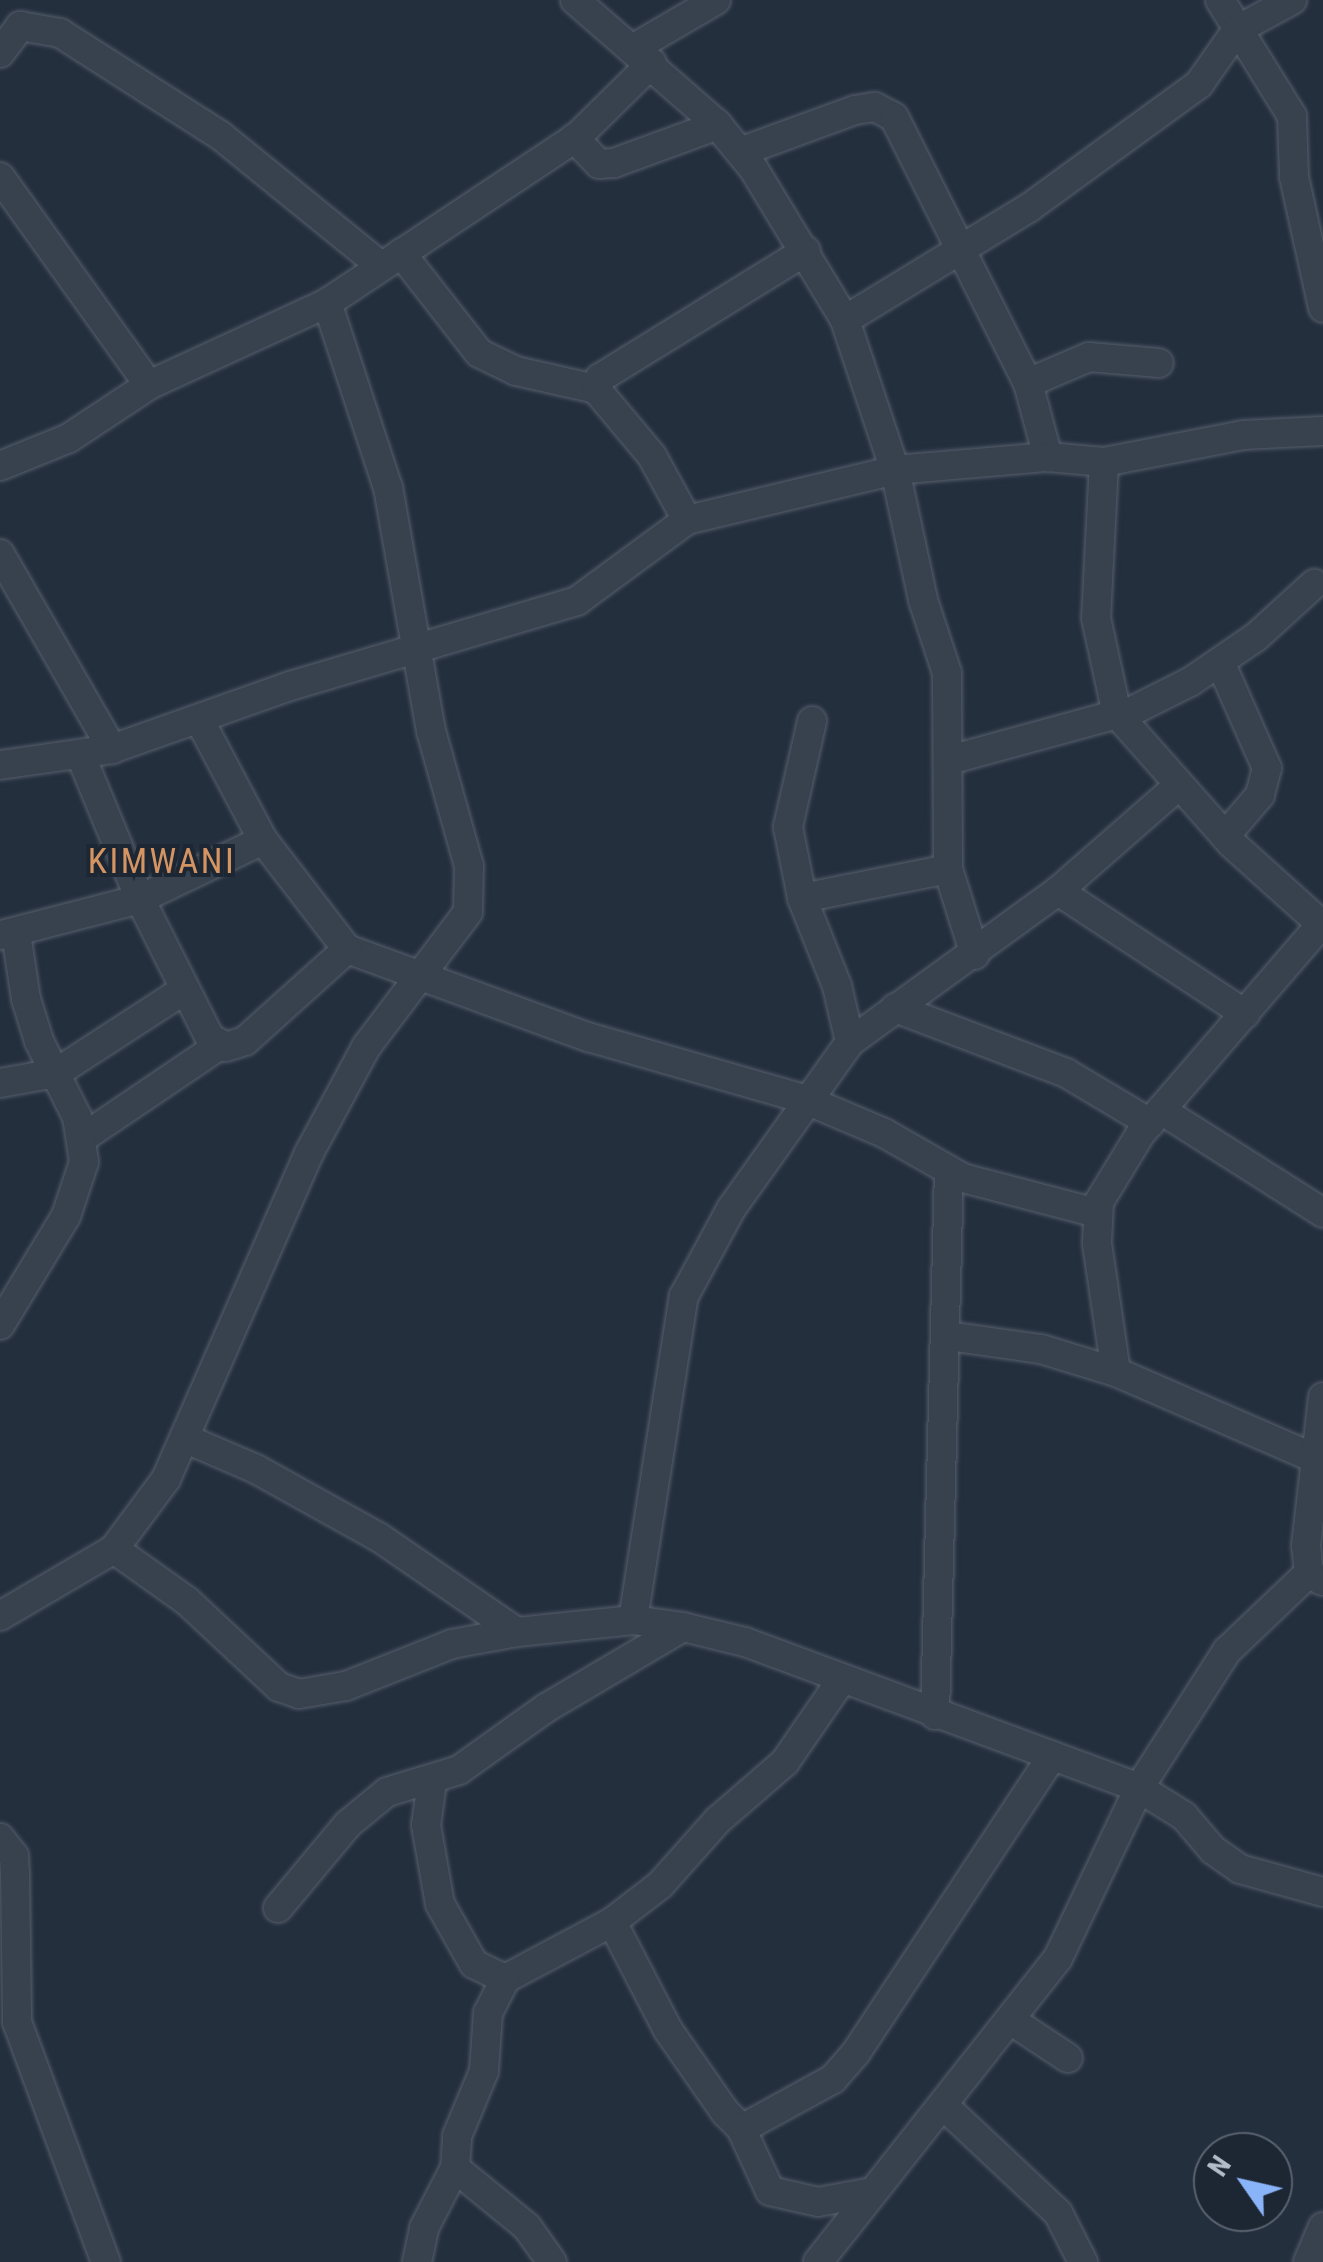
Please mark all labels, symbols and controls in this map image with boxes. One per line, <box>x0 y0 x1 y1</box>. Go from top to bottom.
district label: KIMWANI <box>88 841 236 883</box>
north arrow <box>1193 2132 1293 2232</box>
text: N <box>1201 2150 1238 2182</box>

